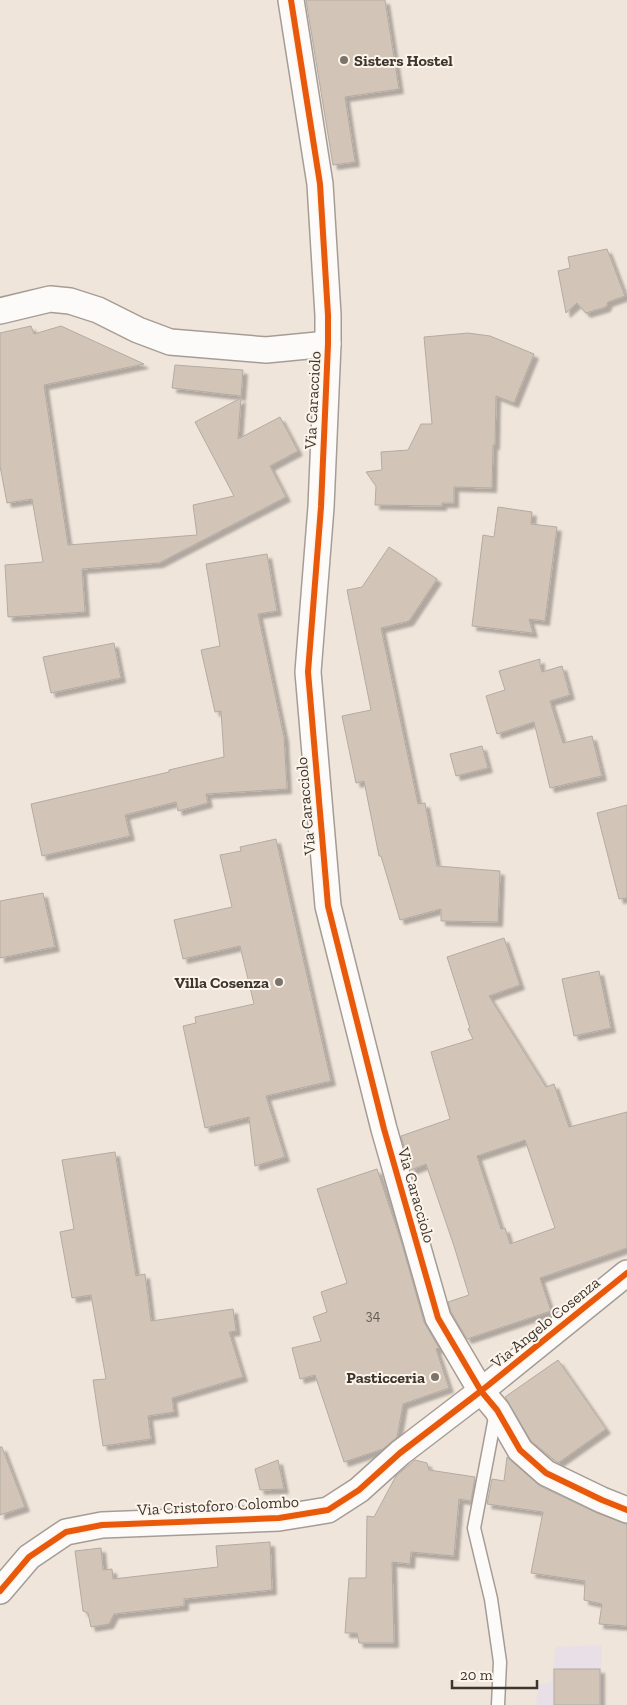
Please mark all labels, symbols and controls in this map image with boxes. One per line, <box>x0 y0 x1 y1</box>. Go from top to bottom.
place label: Sisters Hostel <box>354 51 453 70</box>
marker: Sisters Hostel <box>338 54 350 66</box>
street label: Via Caracciolo <box>300 350 325 451</box>
street label: Via Caracciolo <box>292 756 319 857</box>
place label: Villa Cosenza <box>175 973 269 992</box>
marker: Villa Cosenza <box>273 976 285 988</box>
street label: Via Caracciolo <box>394 1144 439 1245</box>
street label: Via Angelo Cosenza <box>486 1272 604 1373</box>
house number: 34 <box>366 1307 381 1324</box>
place label: Pasticceria <box>346 1368 425 1387</box>
marker: Pasticceria <box>429 1371 441 1383</box>
street label: Via Cristoforo Colombo <box>136 1492 299 1519</box>
scale bar <box>452 1658 537 1690</box>
text: 20 m <box>460 1666 493 1684</box>

